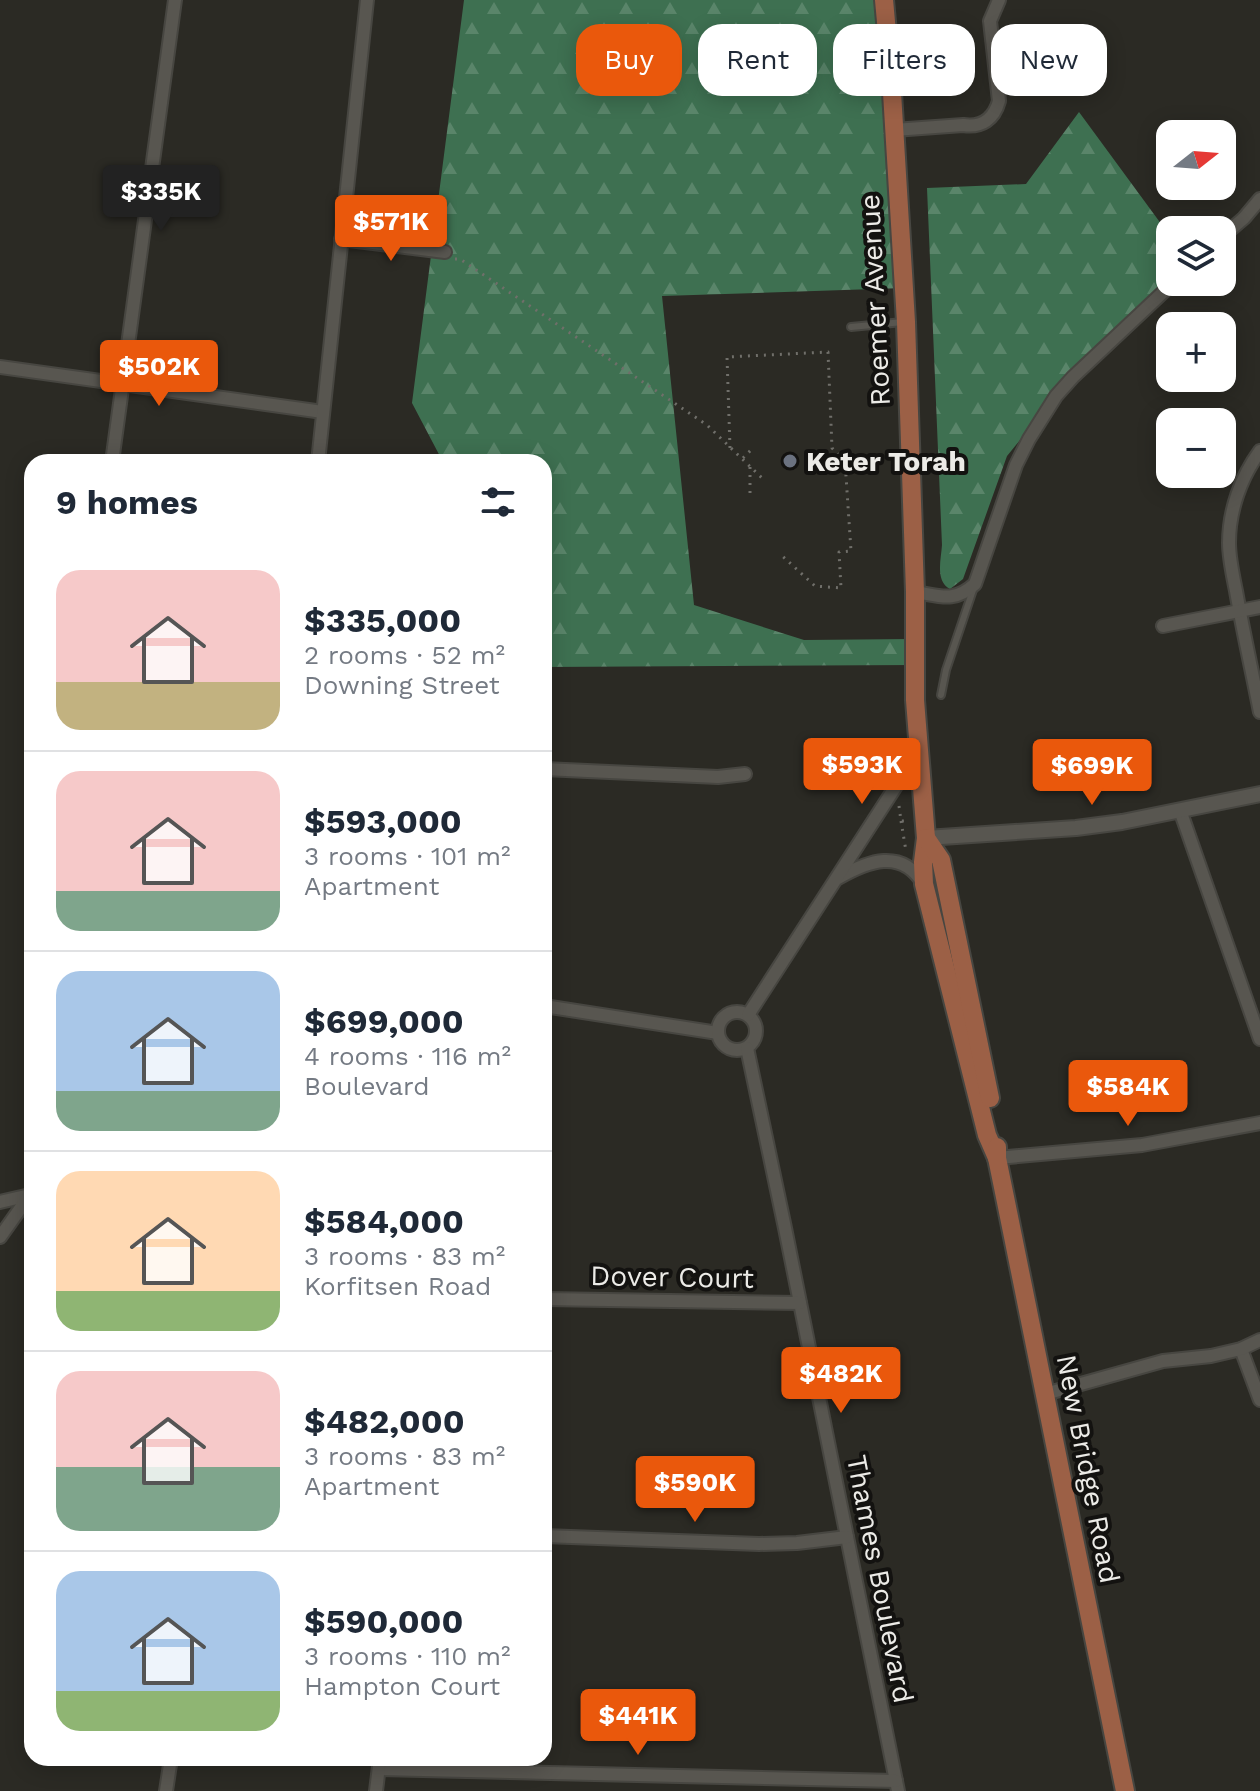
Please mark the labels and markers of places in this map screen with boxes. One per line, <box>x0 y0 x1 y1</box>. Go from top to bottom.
pin: $335K <box>105 165 217 233</box>
pin: $571K <box>335 195 447 263</box>
pin: $502K <box>103 340 215 408</box>
place label: Keter Torah <box>806 445 966 478</box>
marker: Keter Torah <box>781 452 799 470</box>
pin: $593K <box>806 738 918 806</box>
pin: $699K <box>1036 739 1148 807</box>
pin: $584K <box>1072 1060 1184 1128</box>
pin: $482K <box>785 1347 897 1415</box>
pin: $590K <box>639 1456 751 1524</box>
pin: $441K <box>582 1689 694 1757</box>

